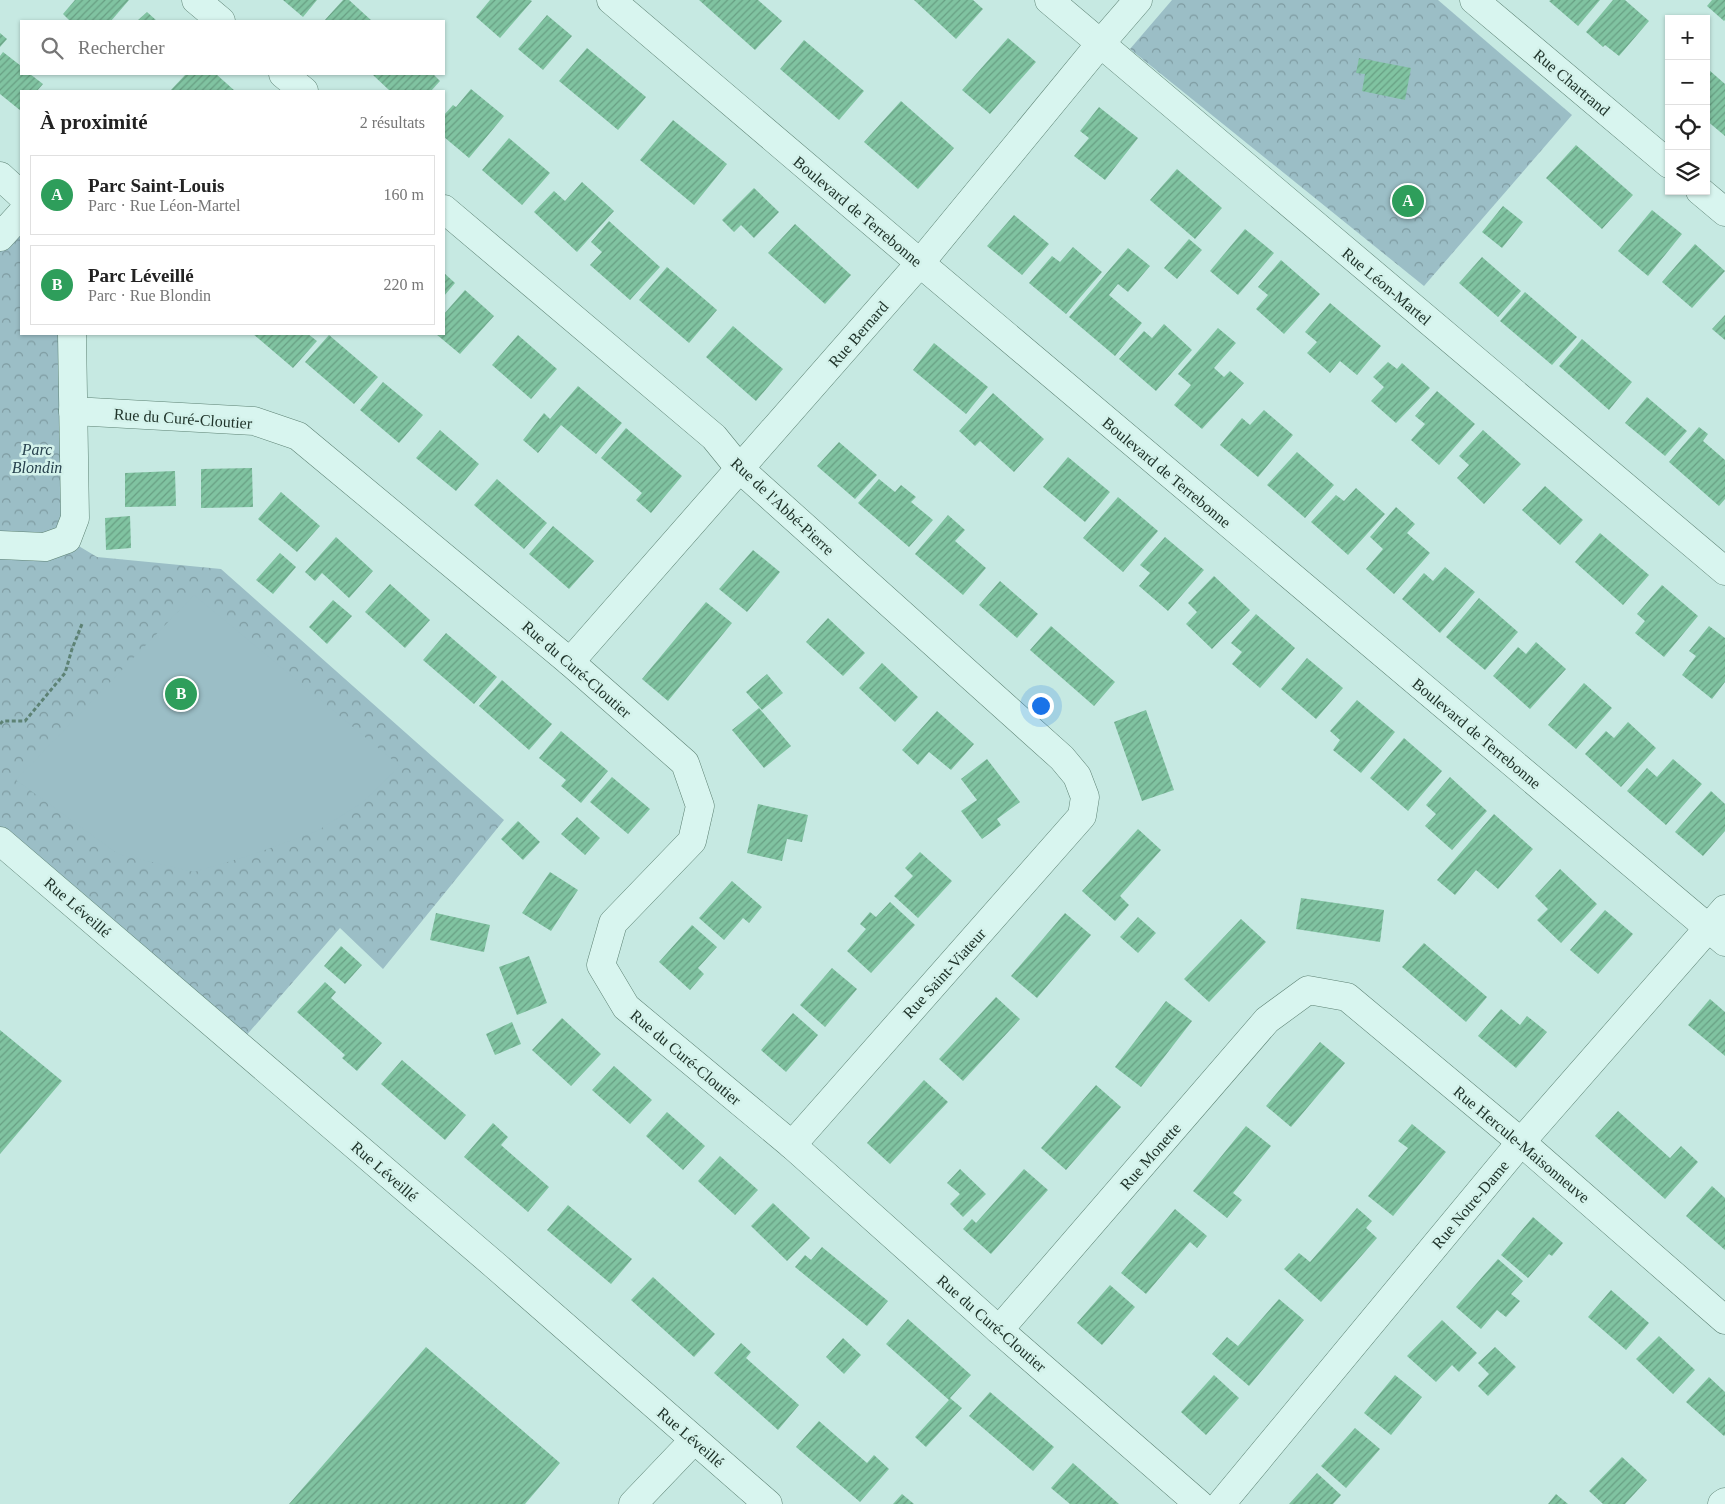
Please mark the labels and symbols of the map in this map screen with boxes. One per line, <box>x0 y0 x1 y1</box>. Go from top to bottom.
street label: Rue Chartrand <box>1530 46 1613 119</box>
street label: Boulevard de Terrebonne <box>790 153 925 270</box>
pin: A <box>1392 182 1424 220</box>
street label: Rue Léon-Martel <box>1339 244 1435 329</box>
street label: Rue Bernard <box>825 298 891 371</box>
street label: Rue du Curé-Cloutier <box>113 405 253 432</box>
street label: Boulevard de Terrebonne <box>1099 414 1234 531</box>
park label: Parc Blondin <box>12 441 62 476</box>
street label: Rue de l'Abbé-Pierre <box>728 454 838 558</box>
street label: Rue du Curé-Cloutier <box>519 617 635 722</box>
pin: B <box>165 675 197 713</box>
street label: Boulevard de Terrebonne <box>1409 675 1544 792</box>
your location <box>1028 693 1054 719</box>
street label: Rue Léveillé <box>41 874 114 941</box>
street label: Rue Saint-Viateur <box>900 924 990 1022</box>
street label: Rue du Curé-Cloutier <box>627 1006 745 1109</box>
street label: Rue Hercule-Maisonneuve <box>1450 1083 1593 1206</box>
street label: Rue Monette <box>1117 1119 1184 1193</box>
street label: Rue Léveillé <box>348 1138 421 1205</box>
street label: Rue Notre-Dame <box>1429 1157 1512 1252</box>
street label: Rue du Curé-Cloutier <box>934 1271 1050 1376</box>
street label: Rue Léveillé <box>654 1404 727 1471</box>

